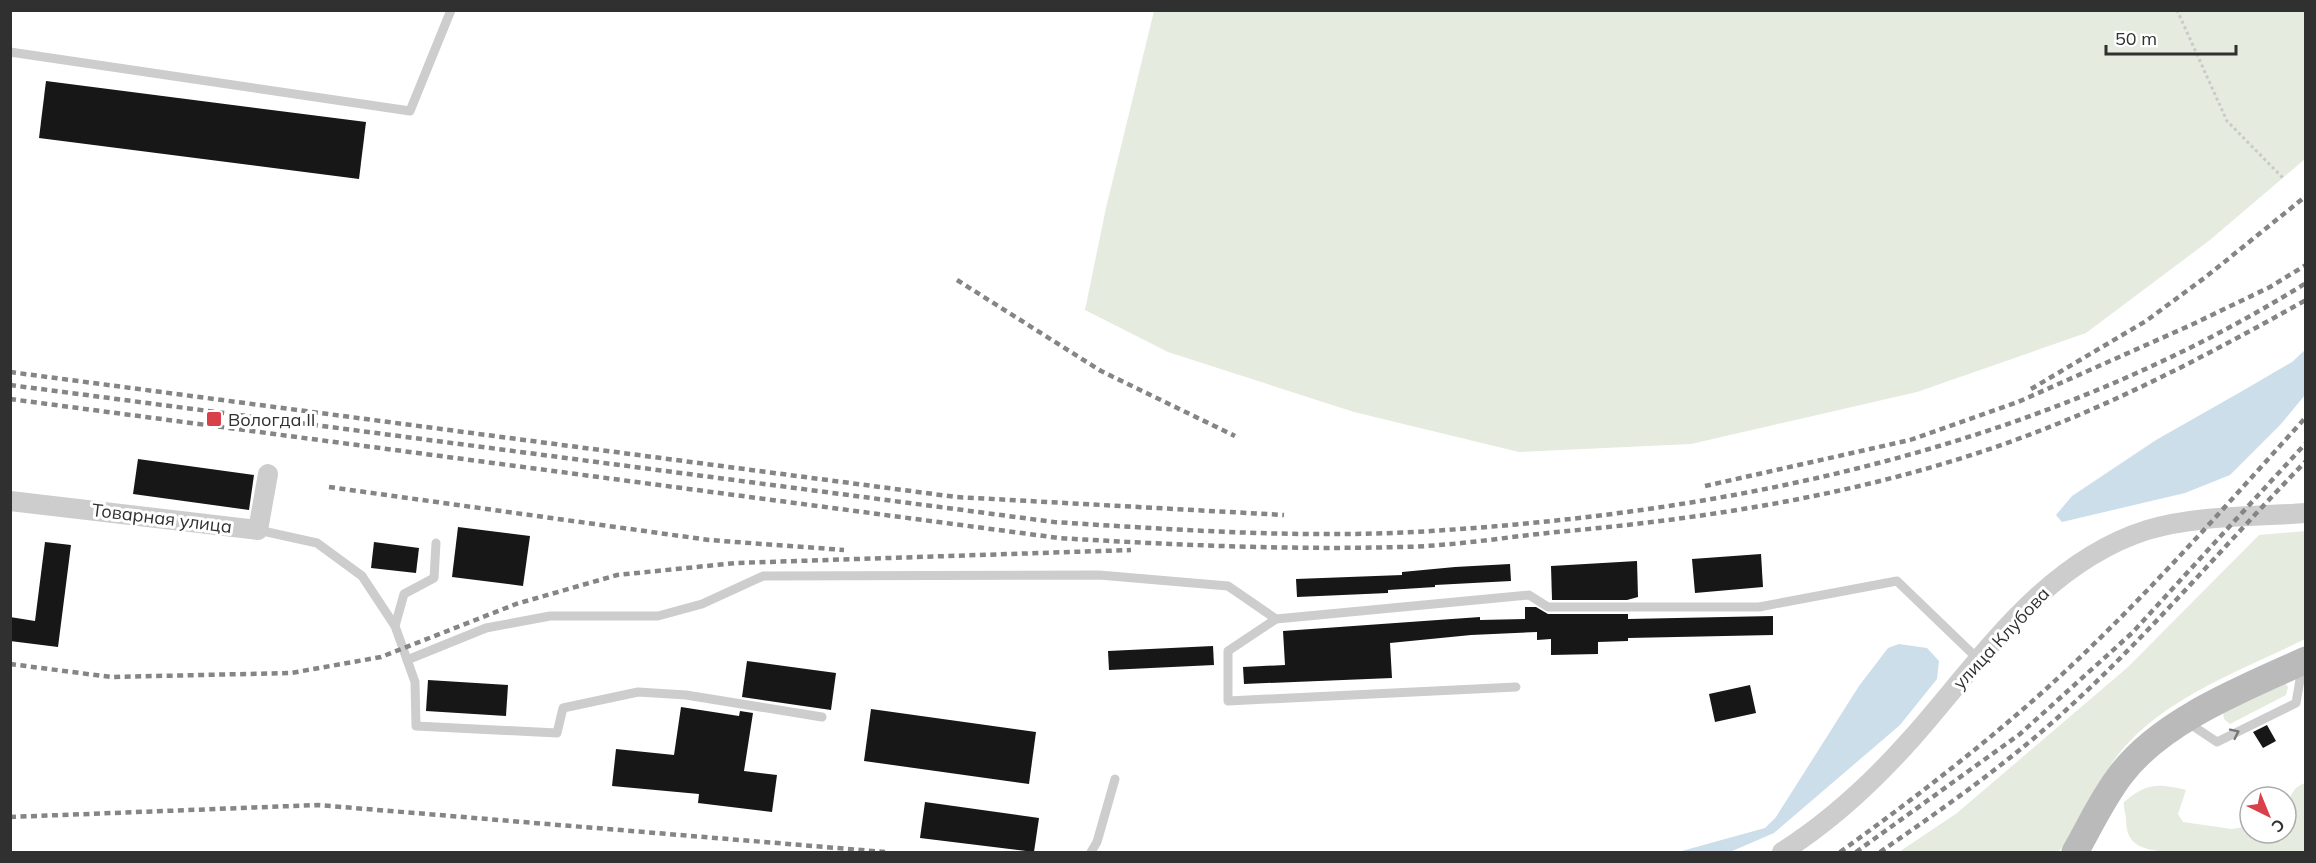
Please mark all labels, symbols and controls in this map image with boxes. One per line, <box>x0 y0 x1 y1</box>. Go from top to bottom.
scale bar <box>2106 18 2236 56</box>
text: 50 m <box>2115 27 2157 50</box>
place label: Вологда II <box>228 408 316 431</box>
marker: Вологда II <box>205 410 223 428</box>
street label: Товарная улица <box>91 498 233 538</box>
street label: улица Клубова <box>1948 582 2054 694</box>
one-way arrow <box>2228 729 2239 740</box>
north arrow <box>2238 785 2298 845</box>
text: С <box>2267 815 2289 837</box>

